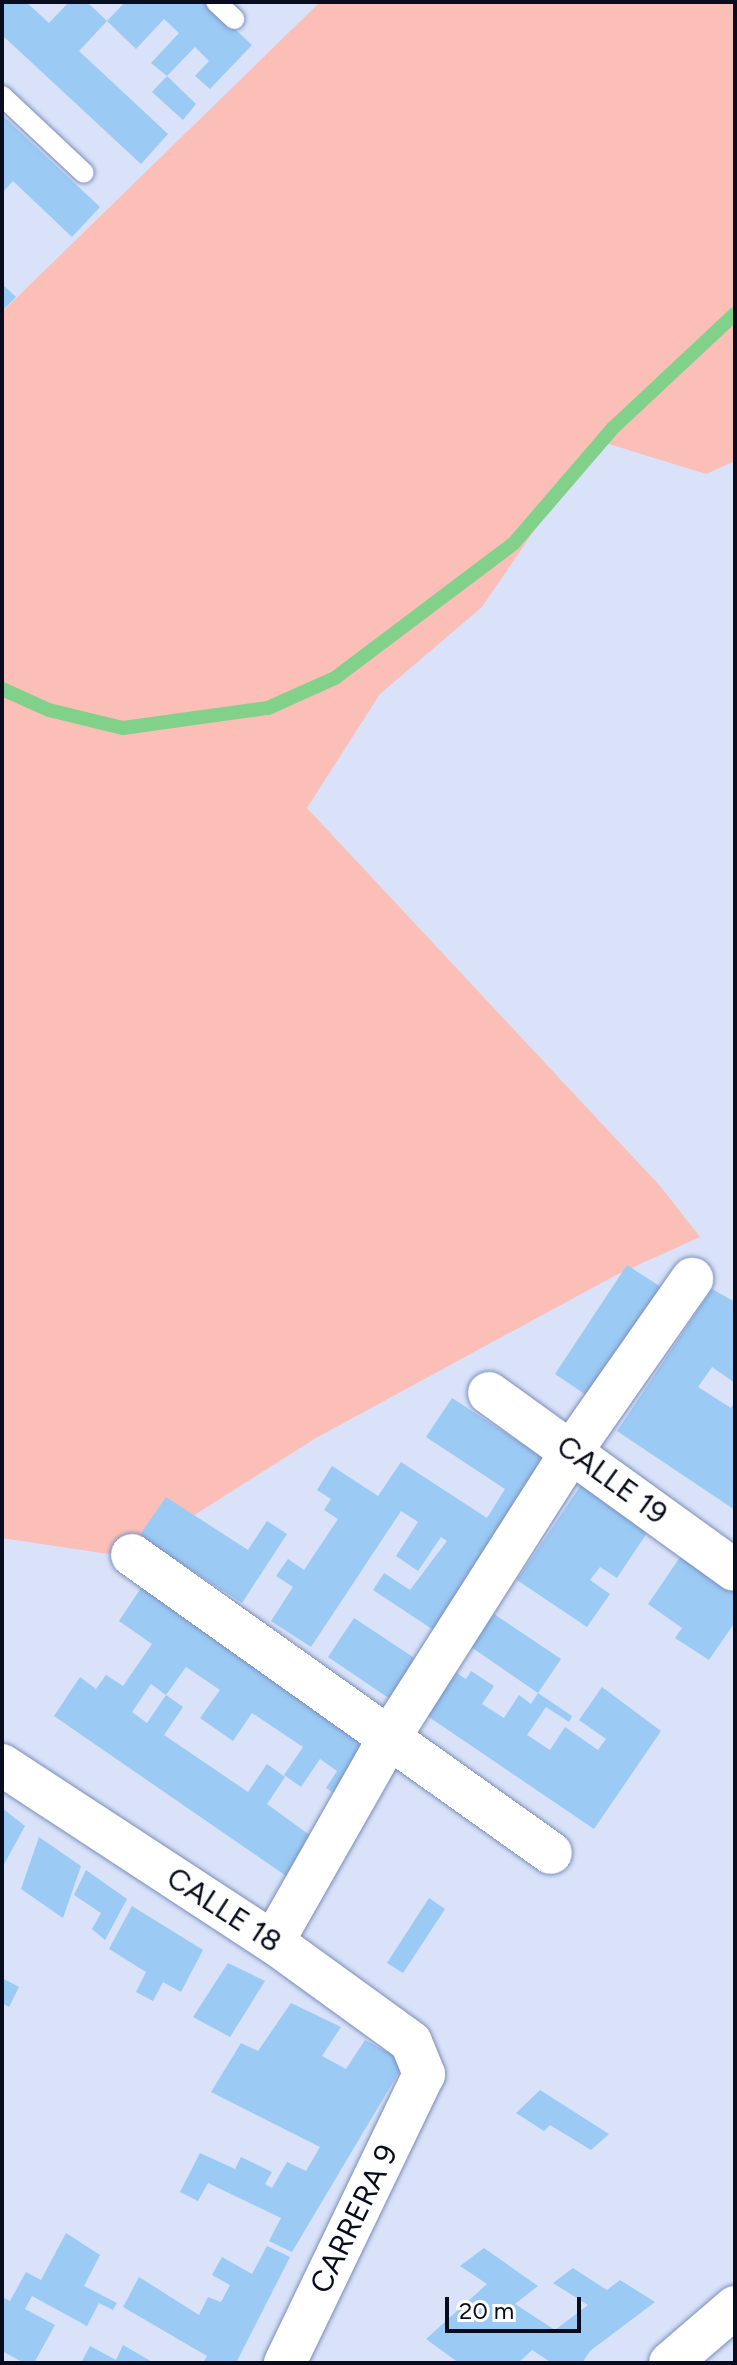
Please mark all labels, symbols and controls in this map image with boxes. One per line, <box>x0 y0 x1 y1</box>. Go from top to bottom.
street label: CALLE 19 <box>550 1428 674 1532</box>
street label: CALLE 18 <box>160 1860 288 1960</box>
street label: CARRERA 9 <box>303 2139 405 2299</box>
scale bar <box>449 2281 585 2331</box>
text: 20 m <box>459 2296 514 2325</box>

